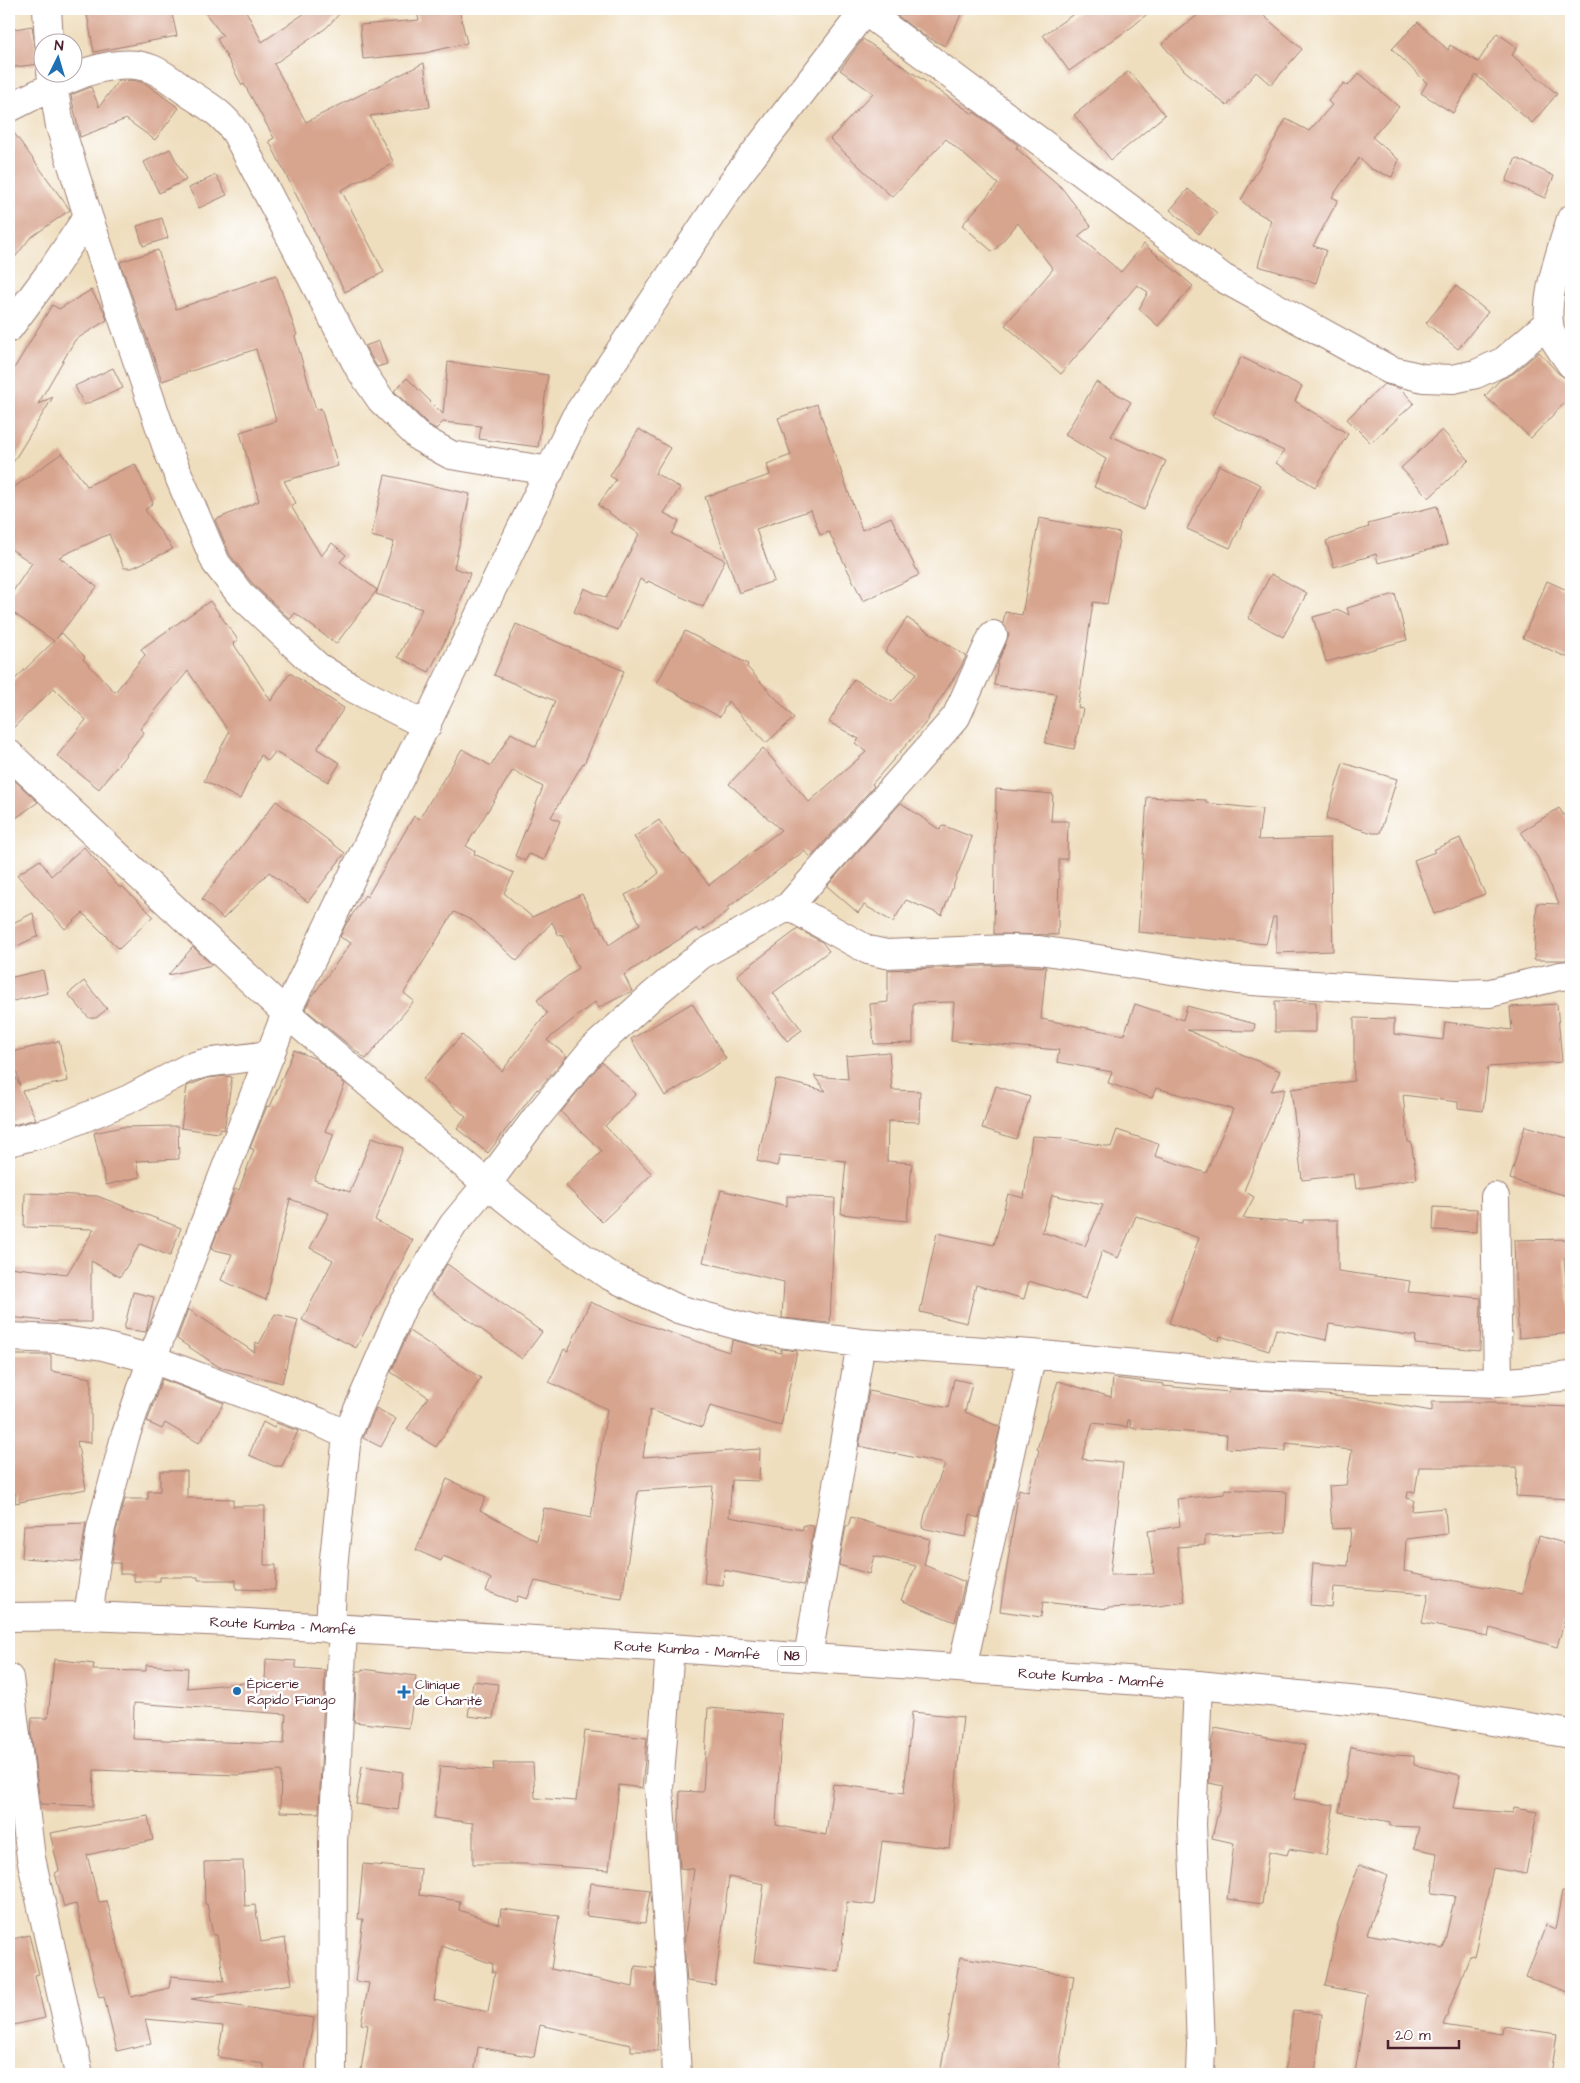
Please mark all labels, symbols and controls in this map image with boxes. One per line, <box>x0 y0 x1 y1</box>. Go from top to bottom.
north arrow <box>32 32 82 82</box>
text: N <box>54 36 65 56</box>
street label: Route Kumba - Mamfé <box>209 1612 357 1640</box>
street label: Route Kumba - Mamfé <box>613 1636 761 1665</box>
road number: N8 <box>778 1646 806 1665</box>
street label: Route Kumba - Mamfé <box>1017 1663 1165 1694</box>
place label: Épicerie Rapido Fiango <box>247 1674 336 1710</box>
place label: Clinique de Charité <box>415 1675 483 1711</box>
marker: Épicerie Rapido Fiango <box>231 1685 243 1697</box>
marker: Clinique de Charité <box>397 1685 411 1699</box>
scale bar <box>1388 2018 1459 2050</box>
text: 20 m <box>1395 2025 1431 2046</box>

